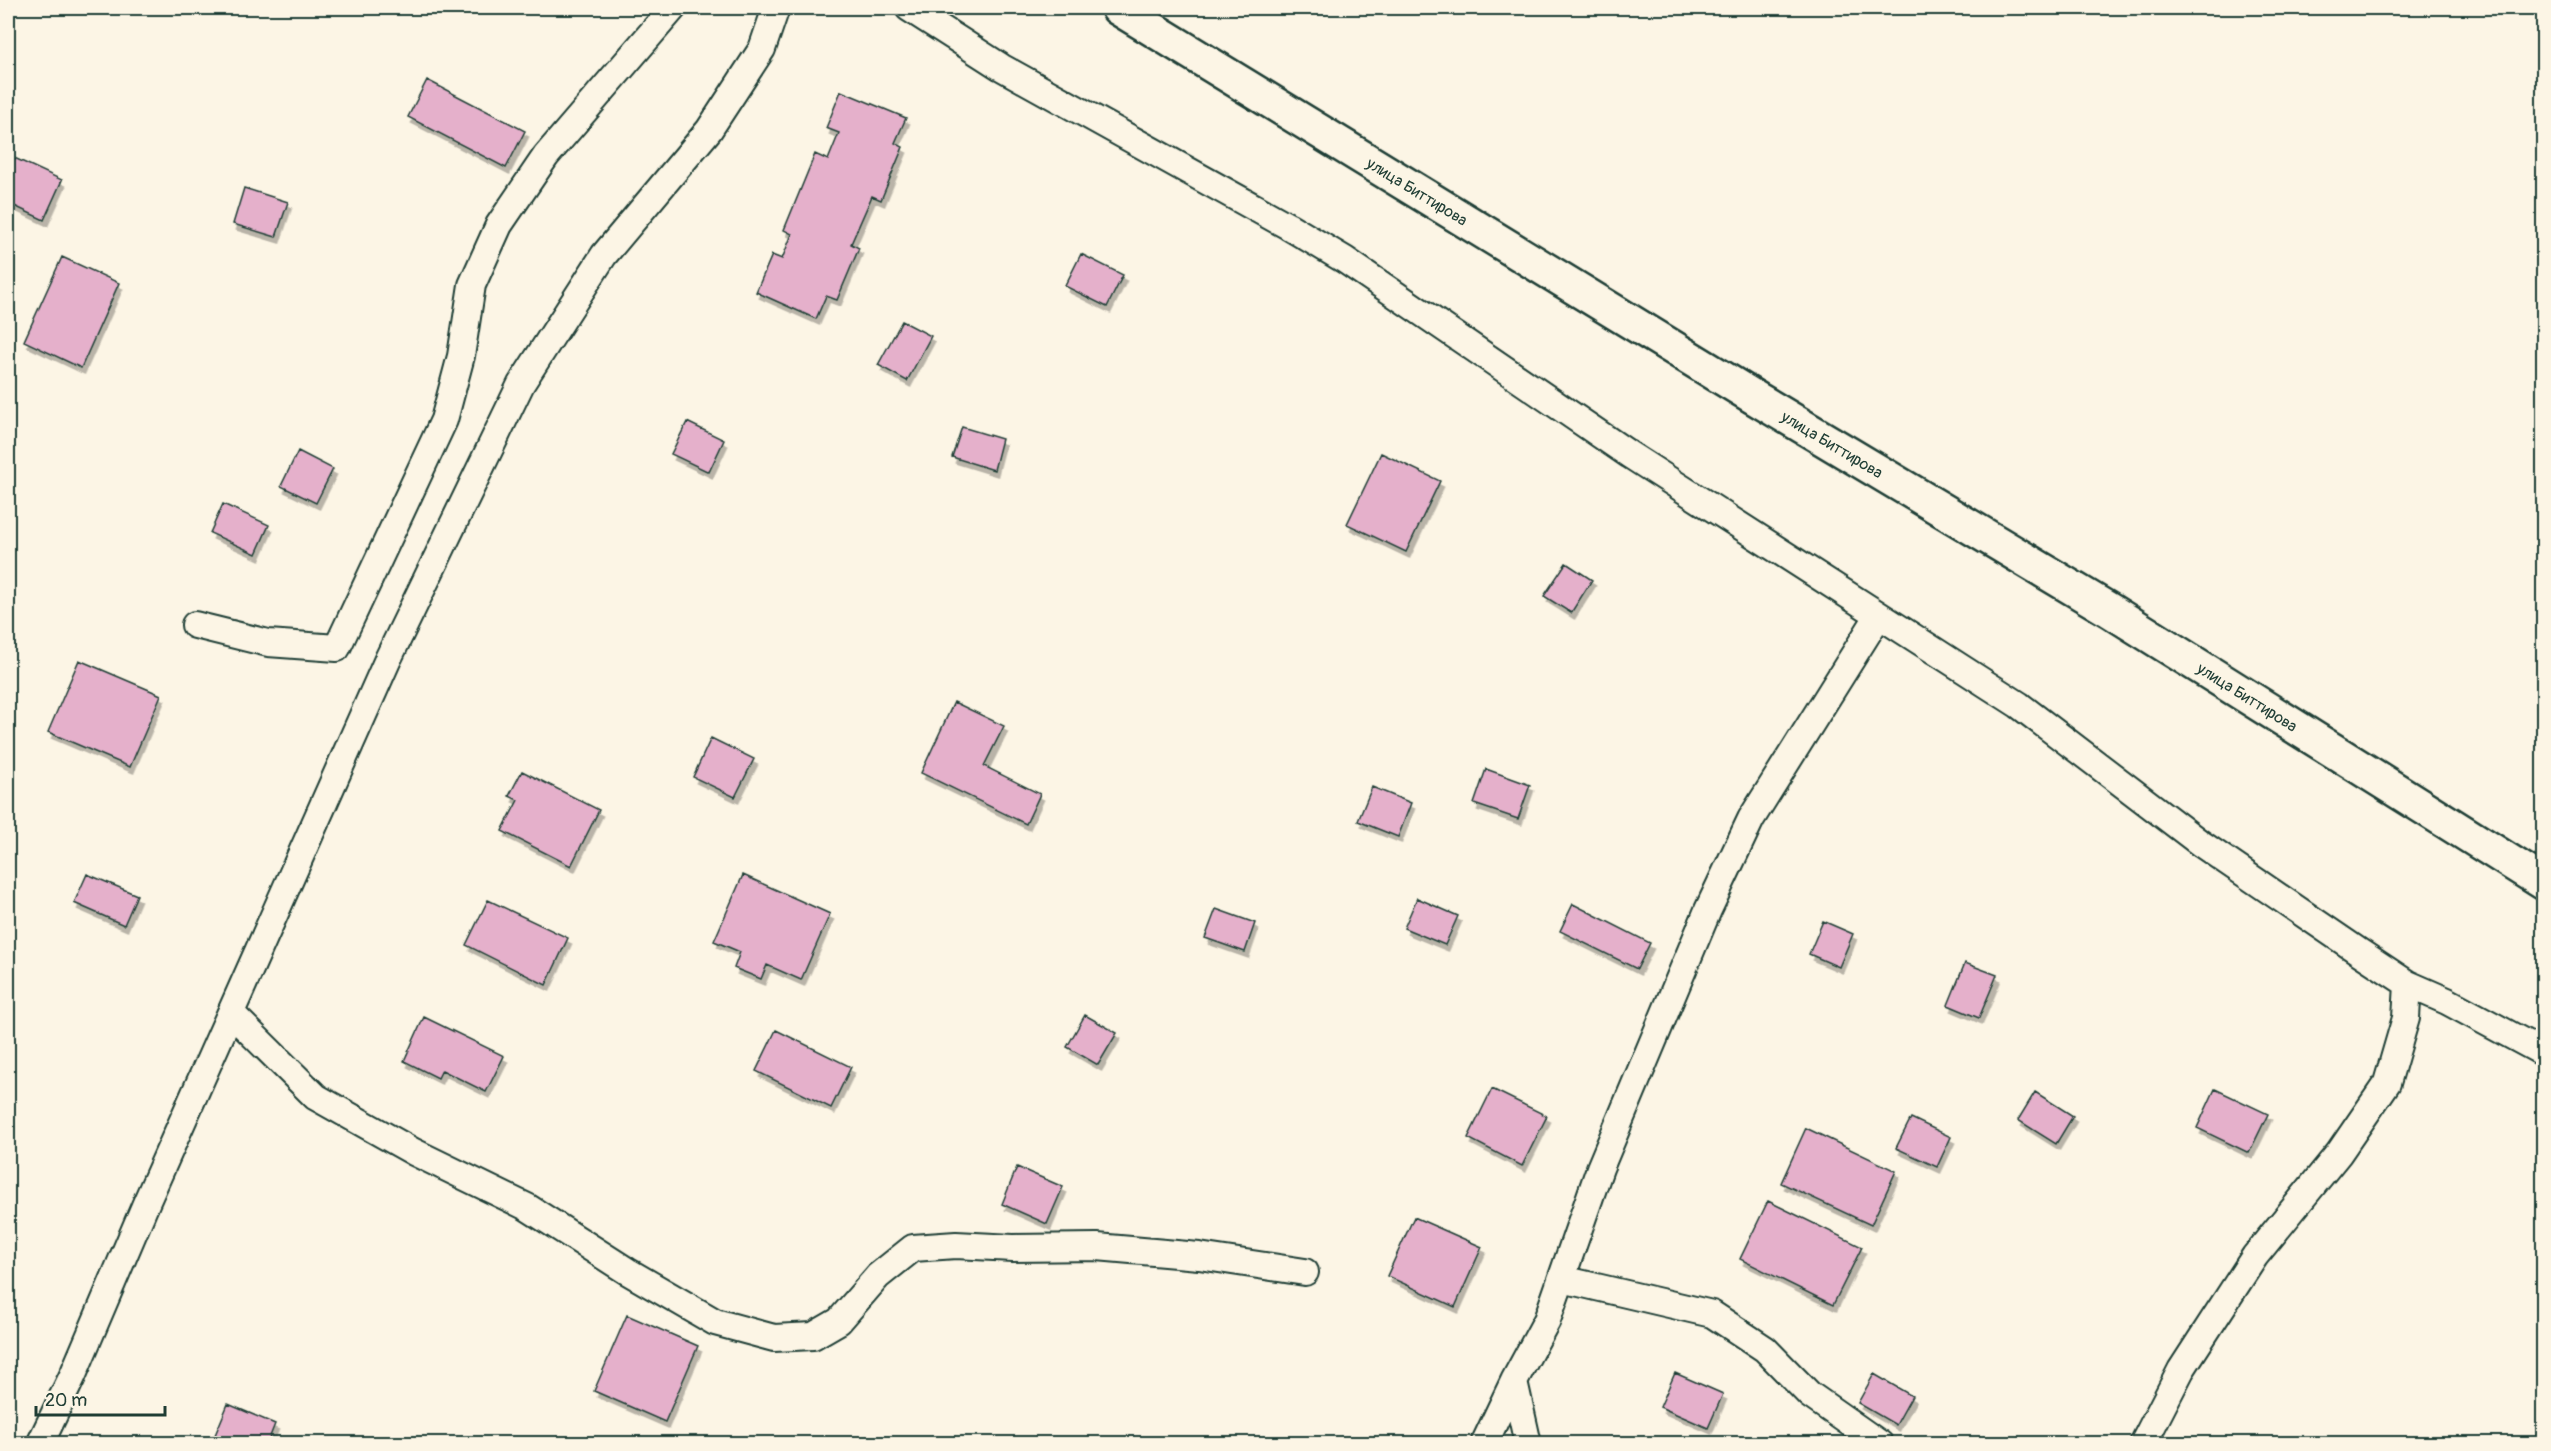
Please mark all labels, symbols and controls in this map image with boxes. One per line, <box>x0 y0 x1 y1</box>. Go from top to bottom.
street label: улица Биттирова <box>1362 153 1471 231</box>
street label: улица Биттирова <box>1777 406 1886 483</box>
street label: улица Биттирова <box>2192 658 2301 737</box>
scale bar <box>36 1379 165 1417</box>
text: 20 m <box>45 1389 87 1412</box>

